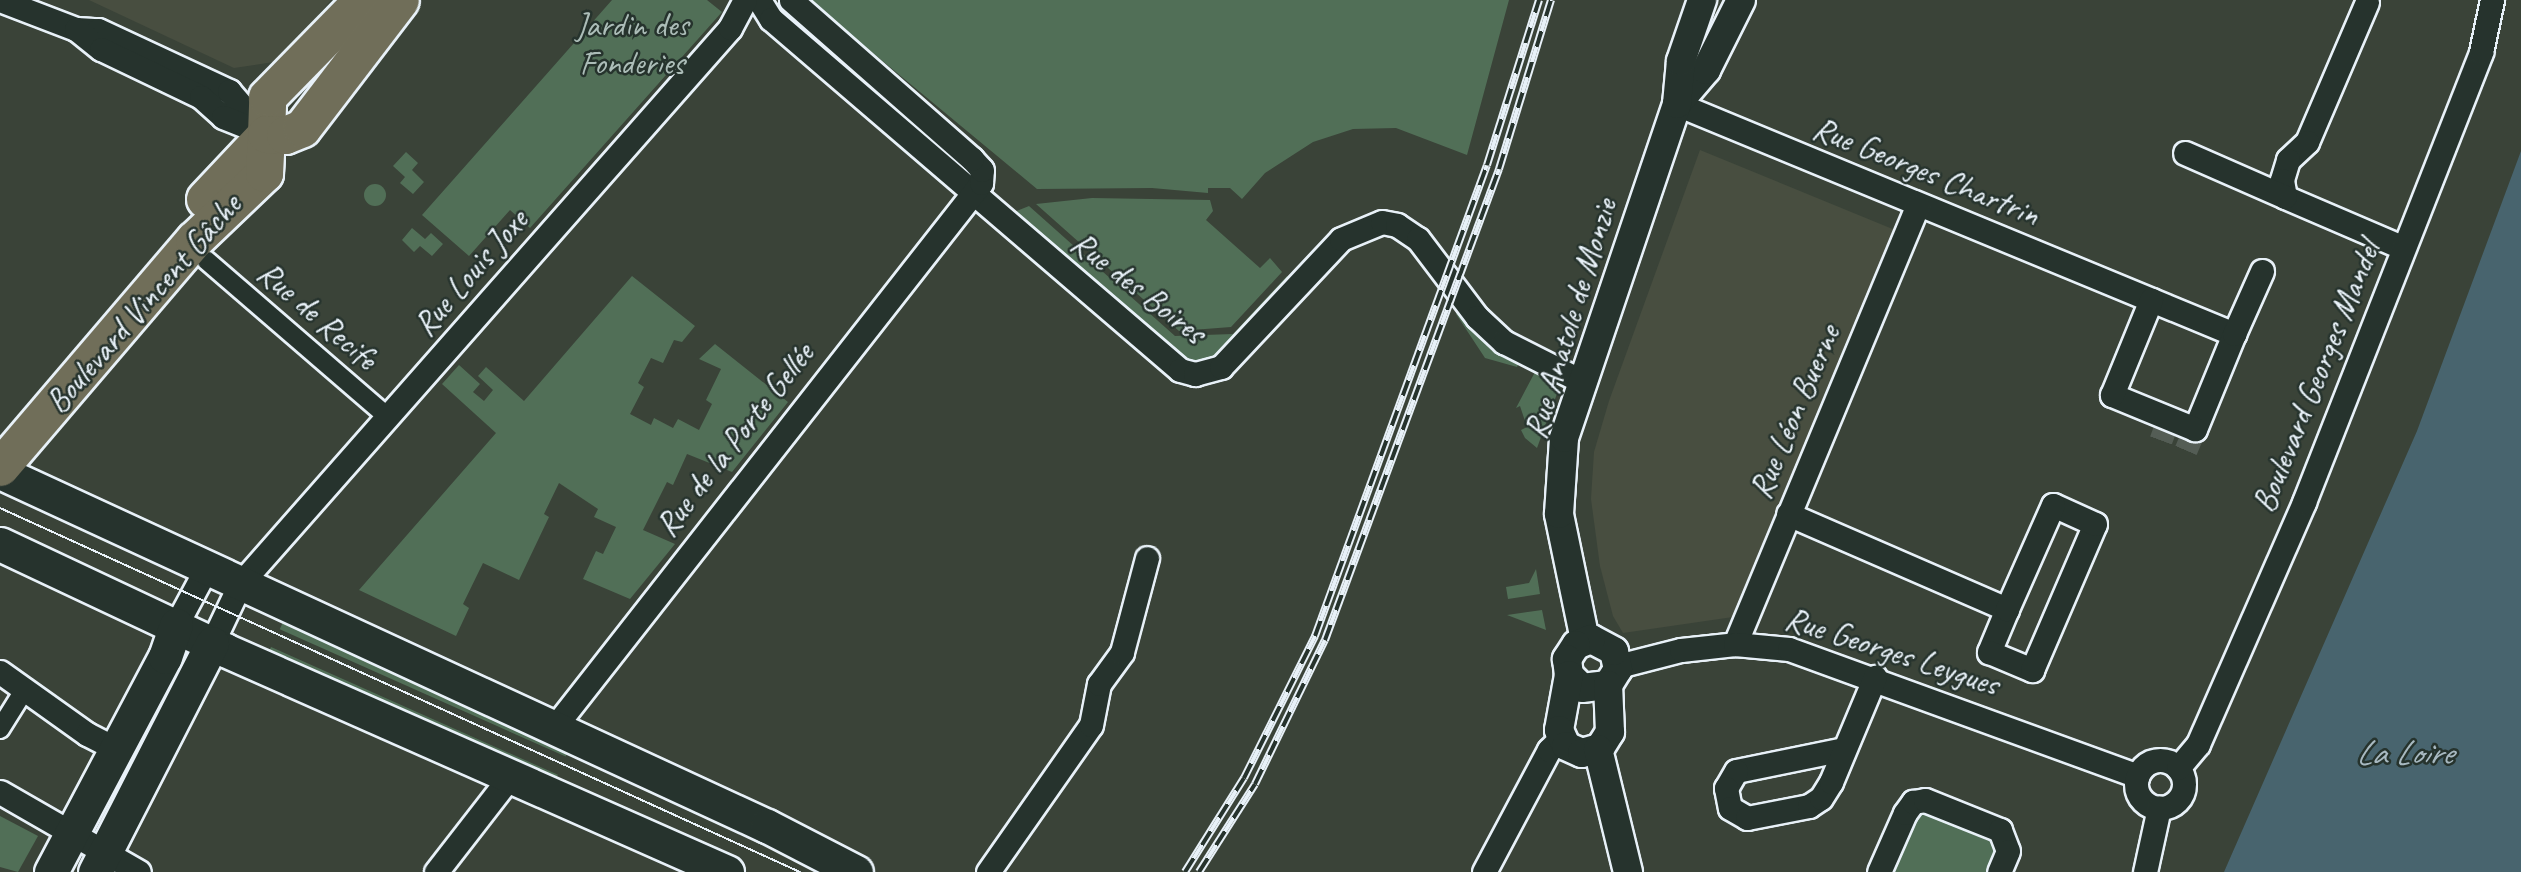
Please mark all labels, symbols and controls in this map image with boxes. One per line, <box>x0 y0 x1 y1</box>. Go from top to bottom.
park label: Jardin des Fonderies <box>576 6 688 84</box>
street label: Rue Georges Chartrin <box>1807 109 2045 235</box>
street label: Boulevard Vincent Gâche <box>38 187 250 421</box>
street label: Rue Anatole de Monzie <box>1516 194 1626 444</box>
street label: Rue Louis Joxe <box>405 202 537 344</box>
street label: Rue des Boires <box>1063 223 1213 353</box>
street label: Boulevard Georges Mandel <box>2244 235 2390 519</box>
street label: Rue de Recife <box>249 253 385 379</box>
street label: Rue Léon Buerne <box>1741 319 1849 505</box>
street label: Rue de la Porte Gellée <box>647 335 823 545</box>
street label: Rue Georges Leygues <box>1781 599 2003 705</box>
water label: La Loire <box>2356 732 2452 774</box>

